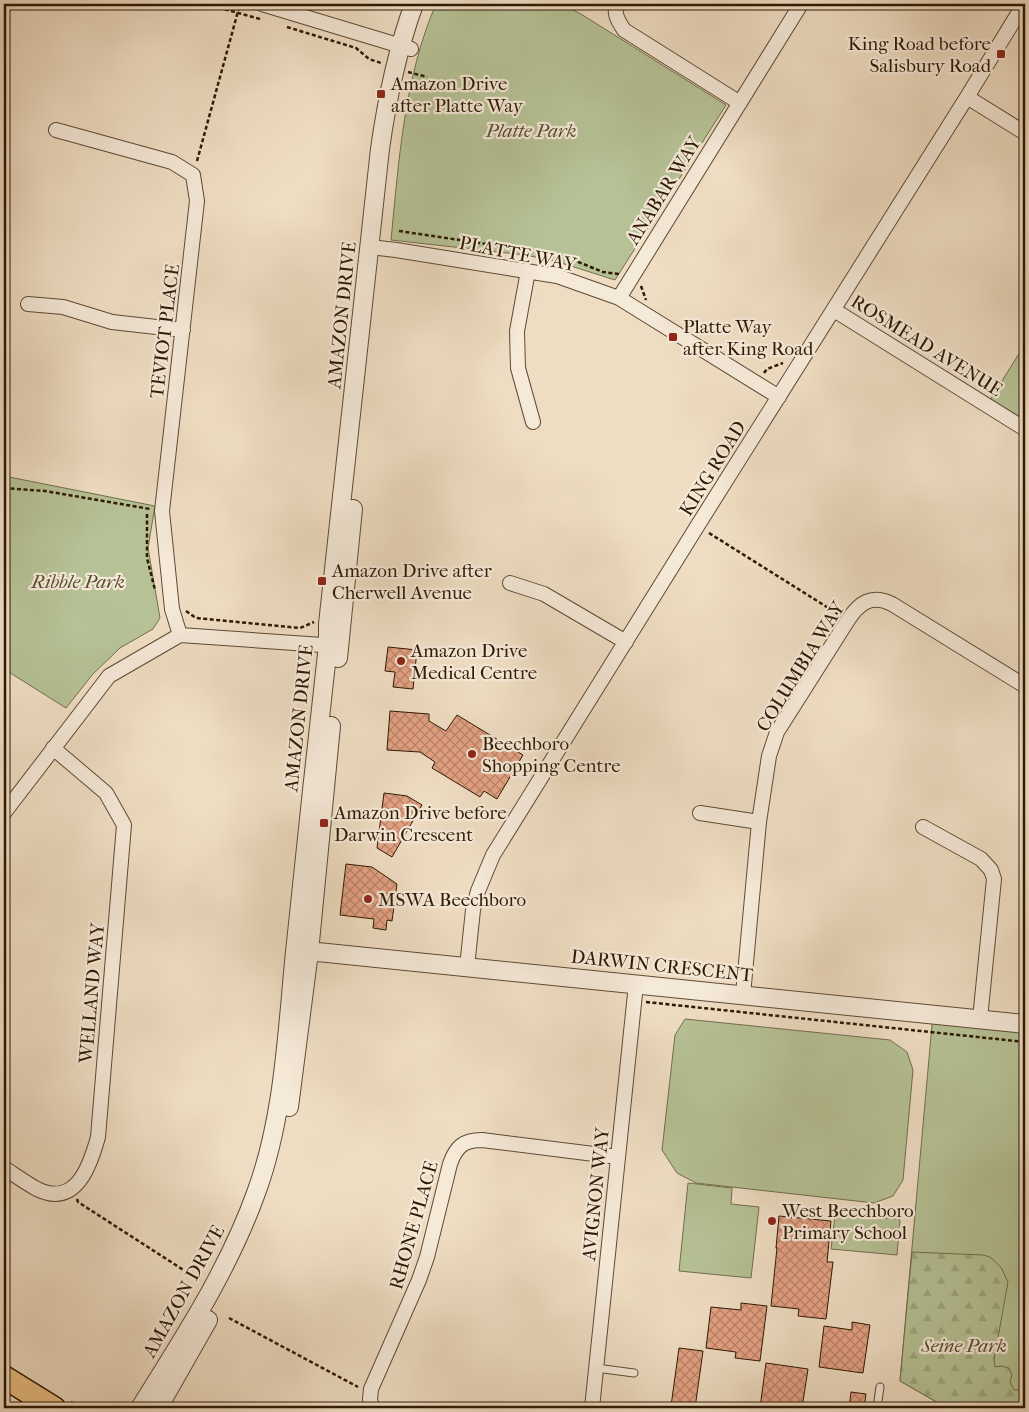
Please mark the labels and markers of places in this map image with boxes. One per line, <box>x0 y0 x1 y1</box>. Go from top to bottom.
place label: King Road before Salisbury Road <box>848 33 992 77</box>
marker: King Road before Salisbury Road <box>995 48 1007 60</box>
place label: Amazon Drive after Platte Way <box>390 73 524 117</box>
marker: Amazon Drive after Platte Way <box>375 88 387 100</box>
place label: Platte Way after King Road <box>683 316 814 360</box>
marker: Platte Way after King Road <box>667 331 679 343</box>
place label: Amazon Drive after Cherwell Avenue <box>331 560 493 604</box>
marker: Amazon Drive after Cherwell Avenue <box>316 575 328 587</box>
place label: Amazon Drive Medical Centre <box>410 640 537 684</box>
marker: Amazon Drive Medical Centre <box>395 655 407 667</box>
place label: Beechboro Shopping Centre <box>482 733 621 777</box>
marker: Beechboro Shopping Centre <box>466 748 478 760</box>
place label: Amazon Drive before Darwin Crescent <box>333 802 507 846</box>
marker: Amazon Drive before Darwin Crescent <box>318 817 330 829</box>
place label: MSWA Beechboro <box>378 889 527 911</box>
marker: MSWA Beechboro <box>362 893 374 905</box>
place label: West Beechboro Primary School <box>781 1200 914 1244</box>
marker: West Beechboro Primary School <box>766 1215 778 1227</box>

